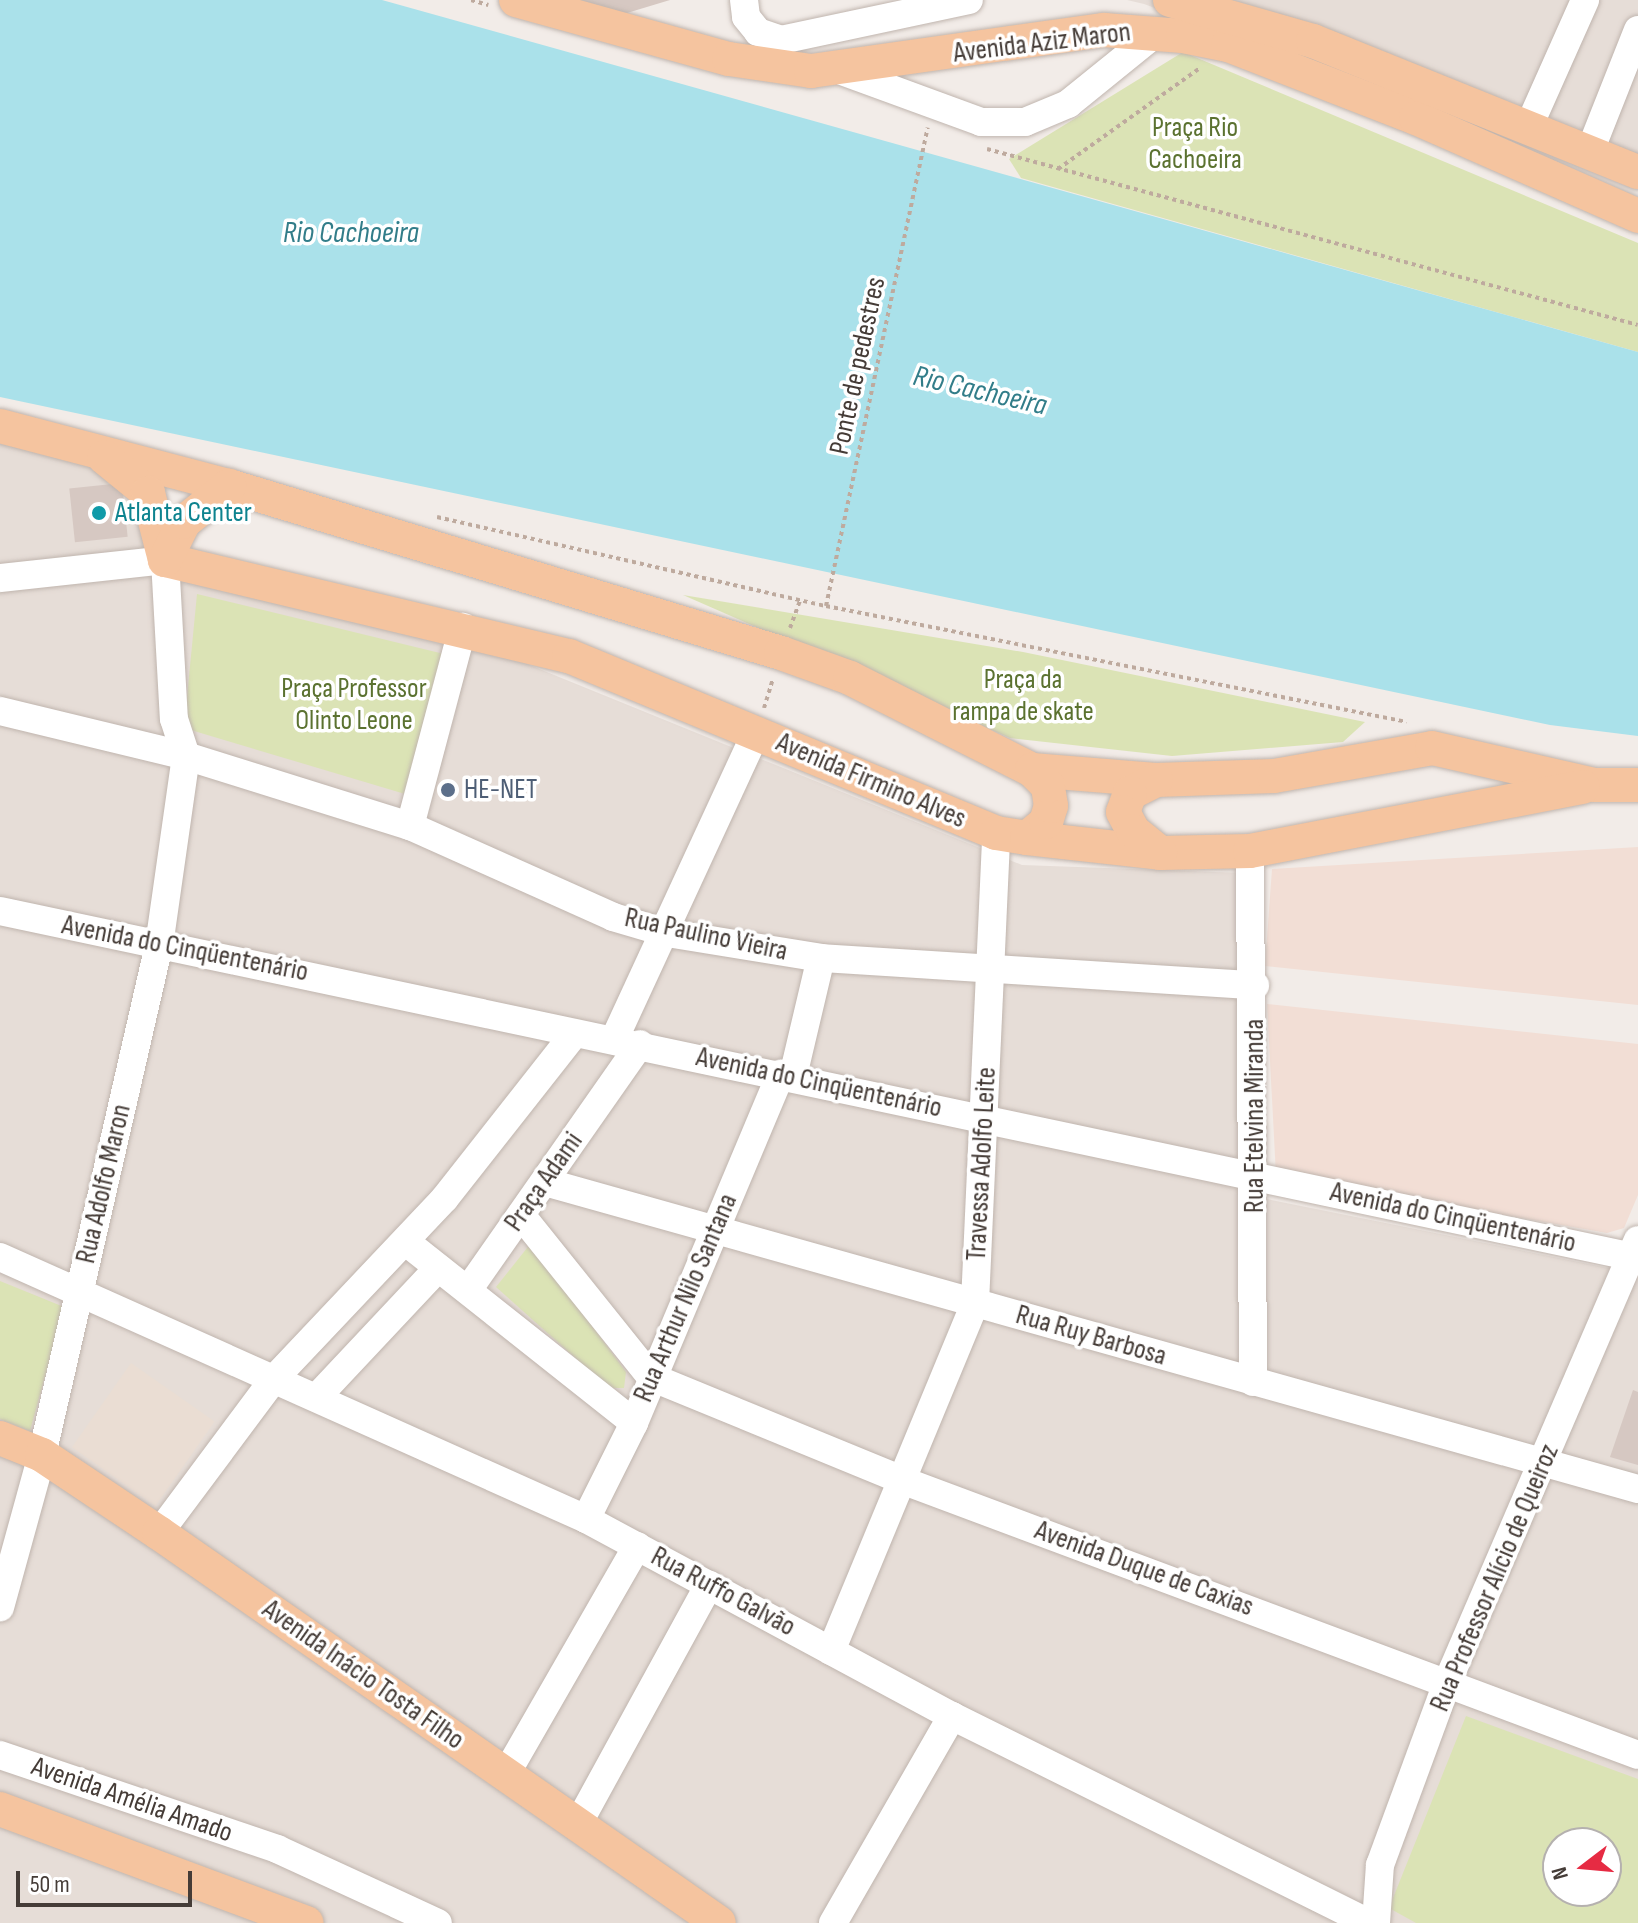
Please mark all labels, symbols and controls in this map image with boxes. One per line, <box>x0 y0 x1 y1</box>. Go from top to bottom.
street label: Avenida Aziz Maron <box>952 15 1132 71</box>
park label: Praça Rio Cachoeira <box>1148 111 1242 177</box>
water label: Rio Cachoeira <box>283 215 419 251</box>
street label: Ponte de pedestres <box>823 274 893 458</box>
water label: Rio Cachoeira <box>910 358 1050 424</box>
place label: Atlanta Center <box>115 496 252 530</box>
marker: Atlanta Center <box>90 504 108 522</box>
park label: Praça da rampa de skate <box>952 663 1094 729</box>
park label: Praça Professor Olinto Leone <box>281 672 427 738</box>
street label: Avenida Firmino Alves <box>771 726 971 836</box>
place label: HE-NET <box>464 773 537 807</box>
marker: HE-NET <box>439 781 457 799</box>
street label: Rua Paulino Vieira <box>622 901 790 969</box>
street label: Avenida do Cinqüentenário <box>59 909 311 989</box>
street label: Rua Etelvina Miranda <box>1238 1019 1272 1213</box>
street label: Avenida do Cinqüentenário <box>693 1041 945 1125</box>
street label: Travessa Adolfo Leite <box>960 1066 1004 1262</box>
street label: Rua Adolfo Maron <box>69 1101 139 1267</box>
street label: Praça Adami <box>498 1126 590 1238</box>
street label: Avenida do Cinqüentenário <box>1327 1176 1579 1260</box>
street label: Rua Arthur Nilo Santana <box>627 1189 745 1407</box>
street label: Rua Ruy Barbosa <box>1012 1298 1170 1374</box>
street label: Rua Professor Alício de Queiroz <box>1423 1439 1567 1717</box>
street label: Avenida Duque de Caxias <box>1030 1514 1258 1624</box>
street label: Rua Ruffo Galvão <box>645 1540 801 1644</box>
street label: Avenida Inácio Tosta Filho <box>256 1593 470 1757</box>
street label: Avenida Amélia Amado <box>27 1750 237 1850</box>
north arrow <box>1542 1827 1622 1907</box>
scale bar <box>20 1855 196 1905</box>
text: N <box>1546 1864 1575 1883</box>
text: 50 m <box>30 1870 70 1899</box>

